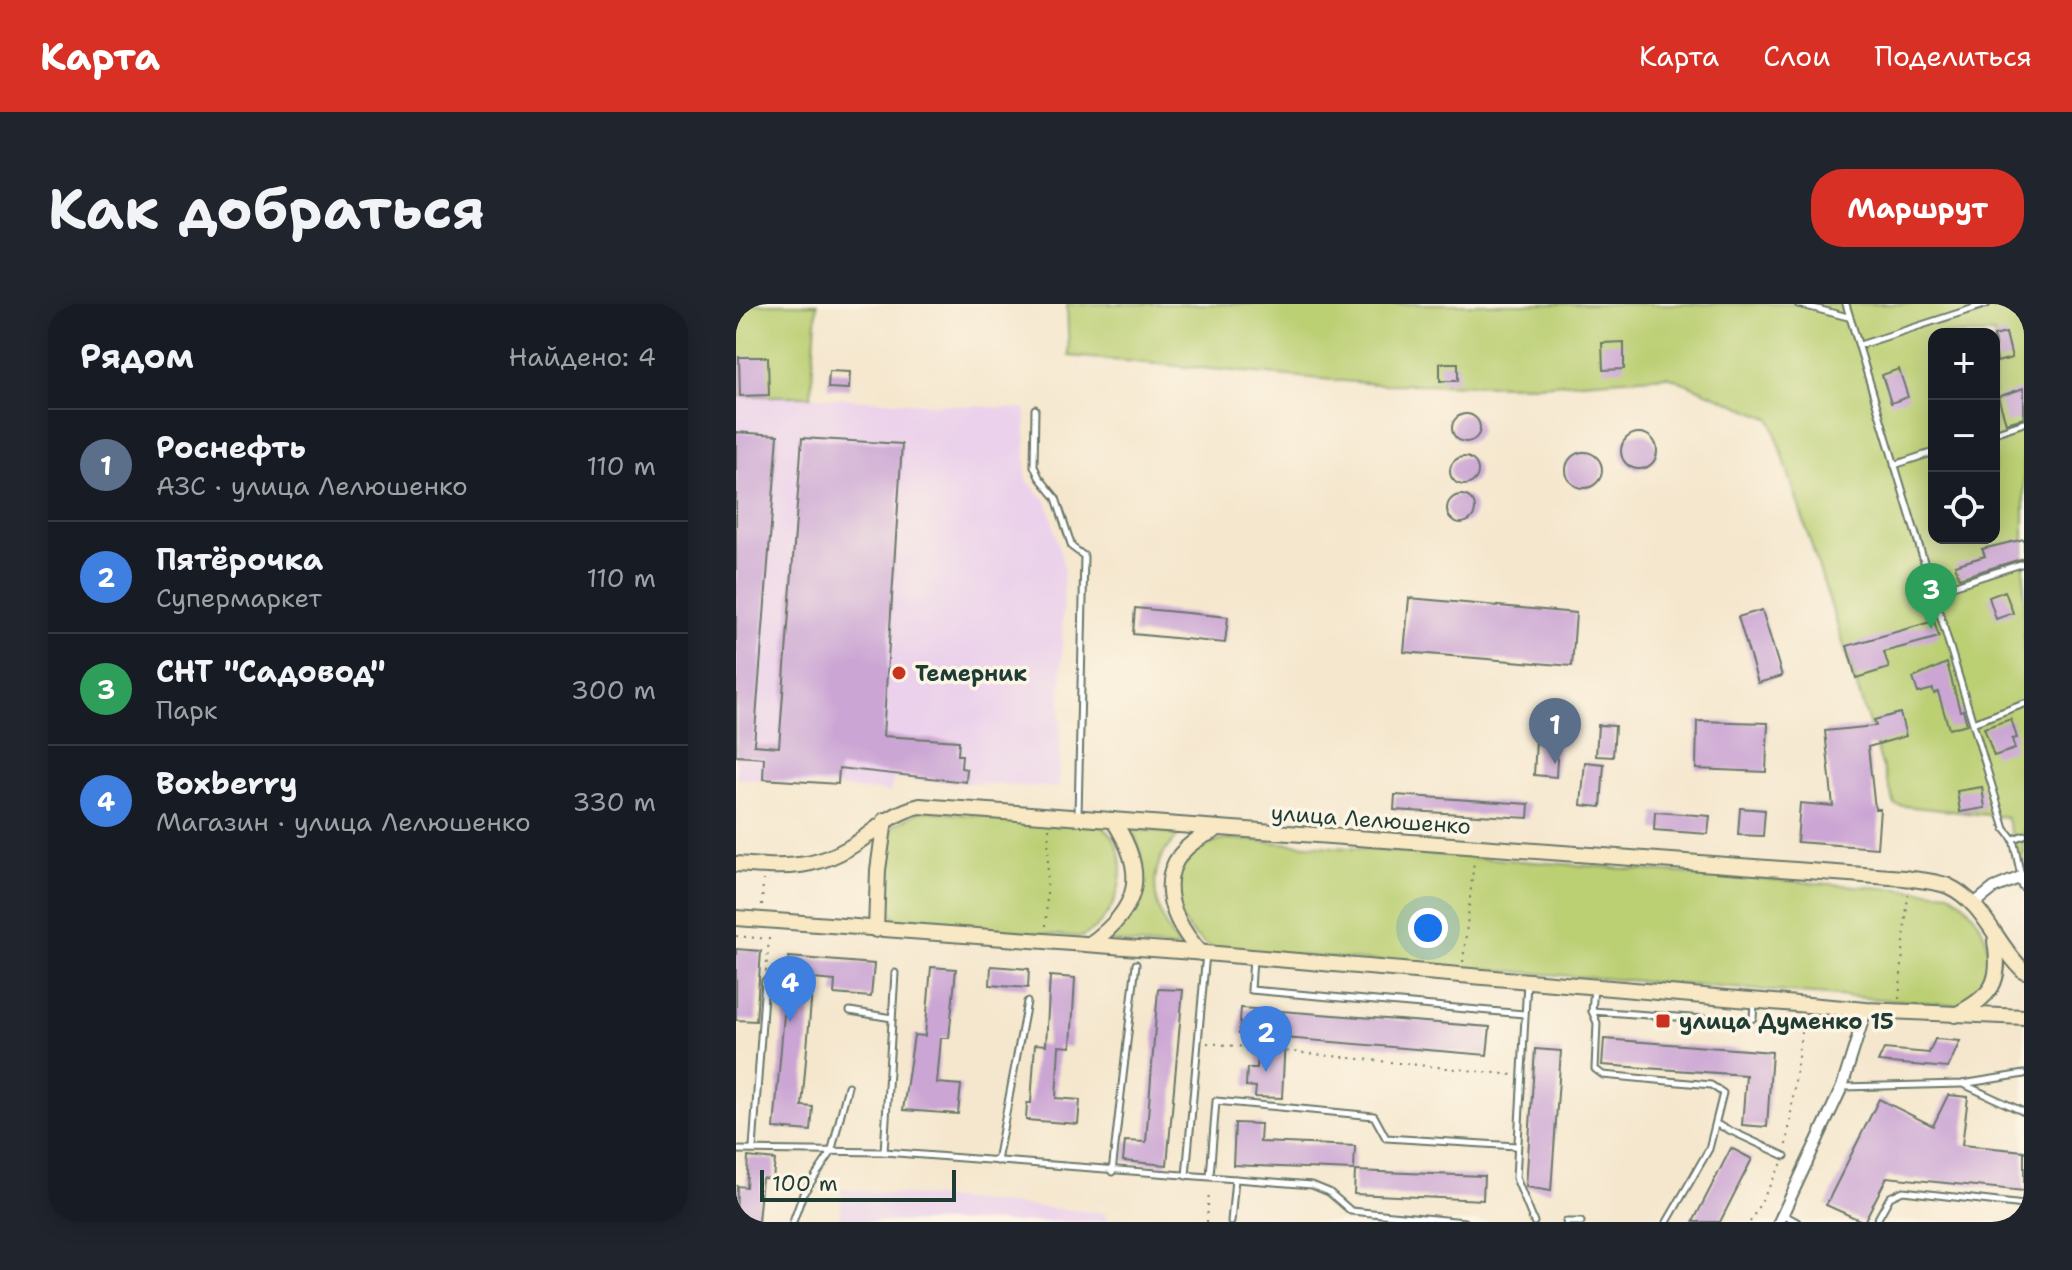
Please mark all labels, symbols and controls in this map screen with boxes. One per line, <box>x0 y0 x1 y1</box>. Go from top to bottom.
text: Карта <box>40 31 160 82</box>
text: Карта <box>1639 37 1719 75</box>
text: Слои <box>1763 37 1830 75</box>
text: Поделиться <box>1874 37 2032 75</box>
button: Маршрут <box>1811 169 2024 247</box>
text: Как добраться <box>48 171 485 246</box>
map controls <box>1928 328 2000 544</box>
button: + <box>1928 328 2000 400</box>
text: Рядом <box>80 333 194 379</box>
text: Найдено: 4 <box>509 339 656 374</box>
button: − <box>1928 400 2000 472</box>
text: Роснефть <box>156 427 306 468</box>
text: 1 <box>100 448 112 483</box>
text: 110 m <box>586 448 656 483</box>
text: АЗС · улица Лелюшенко <box>156 468 468 503</box>
button: locate <box>1928 472 2000 544</box>
text: Пятёрочка <box>156 539 323 580</box>
text: 2 <box>97 560 115 595</box>
text: 110 m <box>586 560 656 595</box>
pin: 3 <box>1905 563 1957 629</box>
text: Супермаркет <box>156 580 322 615</box>
text: СНТ "Садовод" <box>156 651 386 692</box>
place label: Темерник <box>915 659 1027 688</box>
marker: Темерник <box>890 664 908 682</box>
text: 3 <box>97 672 115 707</box>
text: 300 m <box>571 672 656 707</box>
text: Парк <box>156 692 218 727</box>
pin: 1 <box>1529 698 1581 764</box>
text: Boxberry <box>156 763 298 804</box>
text: 4 <box>97 784 115 819</box>
text: 330 m <box>572 784 656 819</box>
street label: улица Лелюшенко <box>1270 798 1472 841</box>
text: Магазин · улица Лелюшенко <box>156 804 531 839</box>
your location <box>1408 908 1448 948</box>
pin: 4 <box>764 956 816 1022</box>
pin: 2 <box>1240 1006 1292 1072</box>
place label: улица Думенко 15 <box>1679 1007 1894 1036</box>
marker: улица Думенко 15 <box>1654 1012 1672 1030</box>
scale bar <box>760 1166 956 1202</box>
text: 100 m <box>772 1169 838 1198</box>

